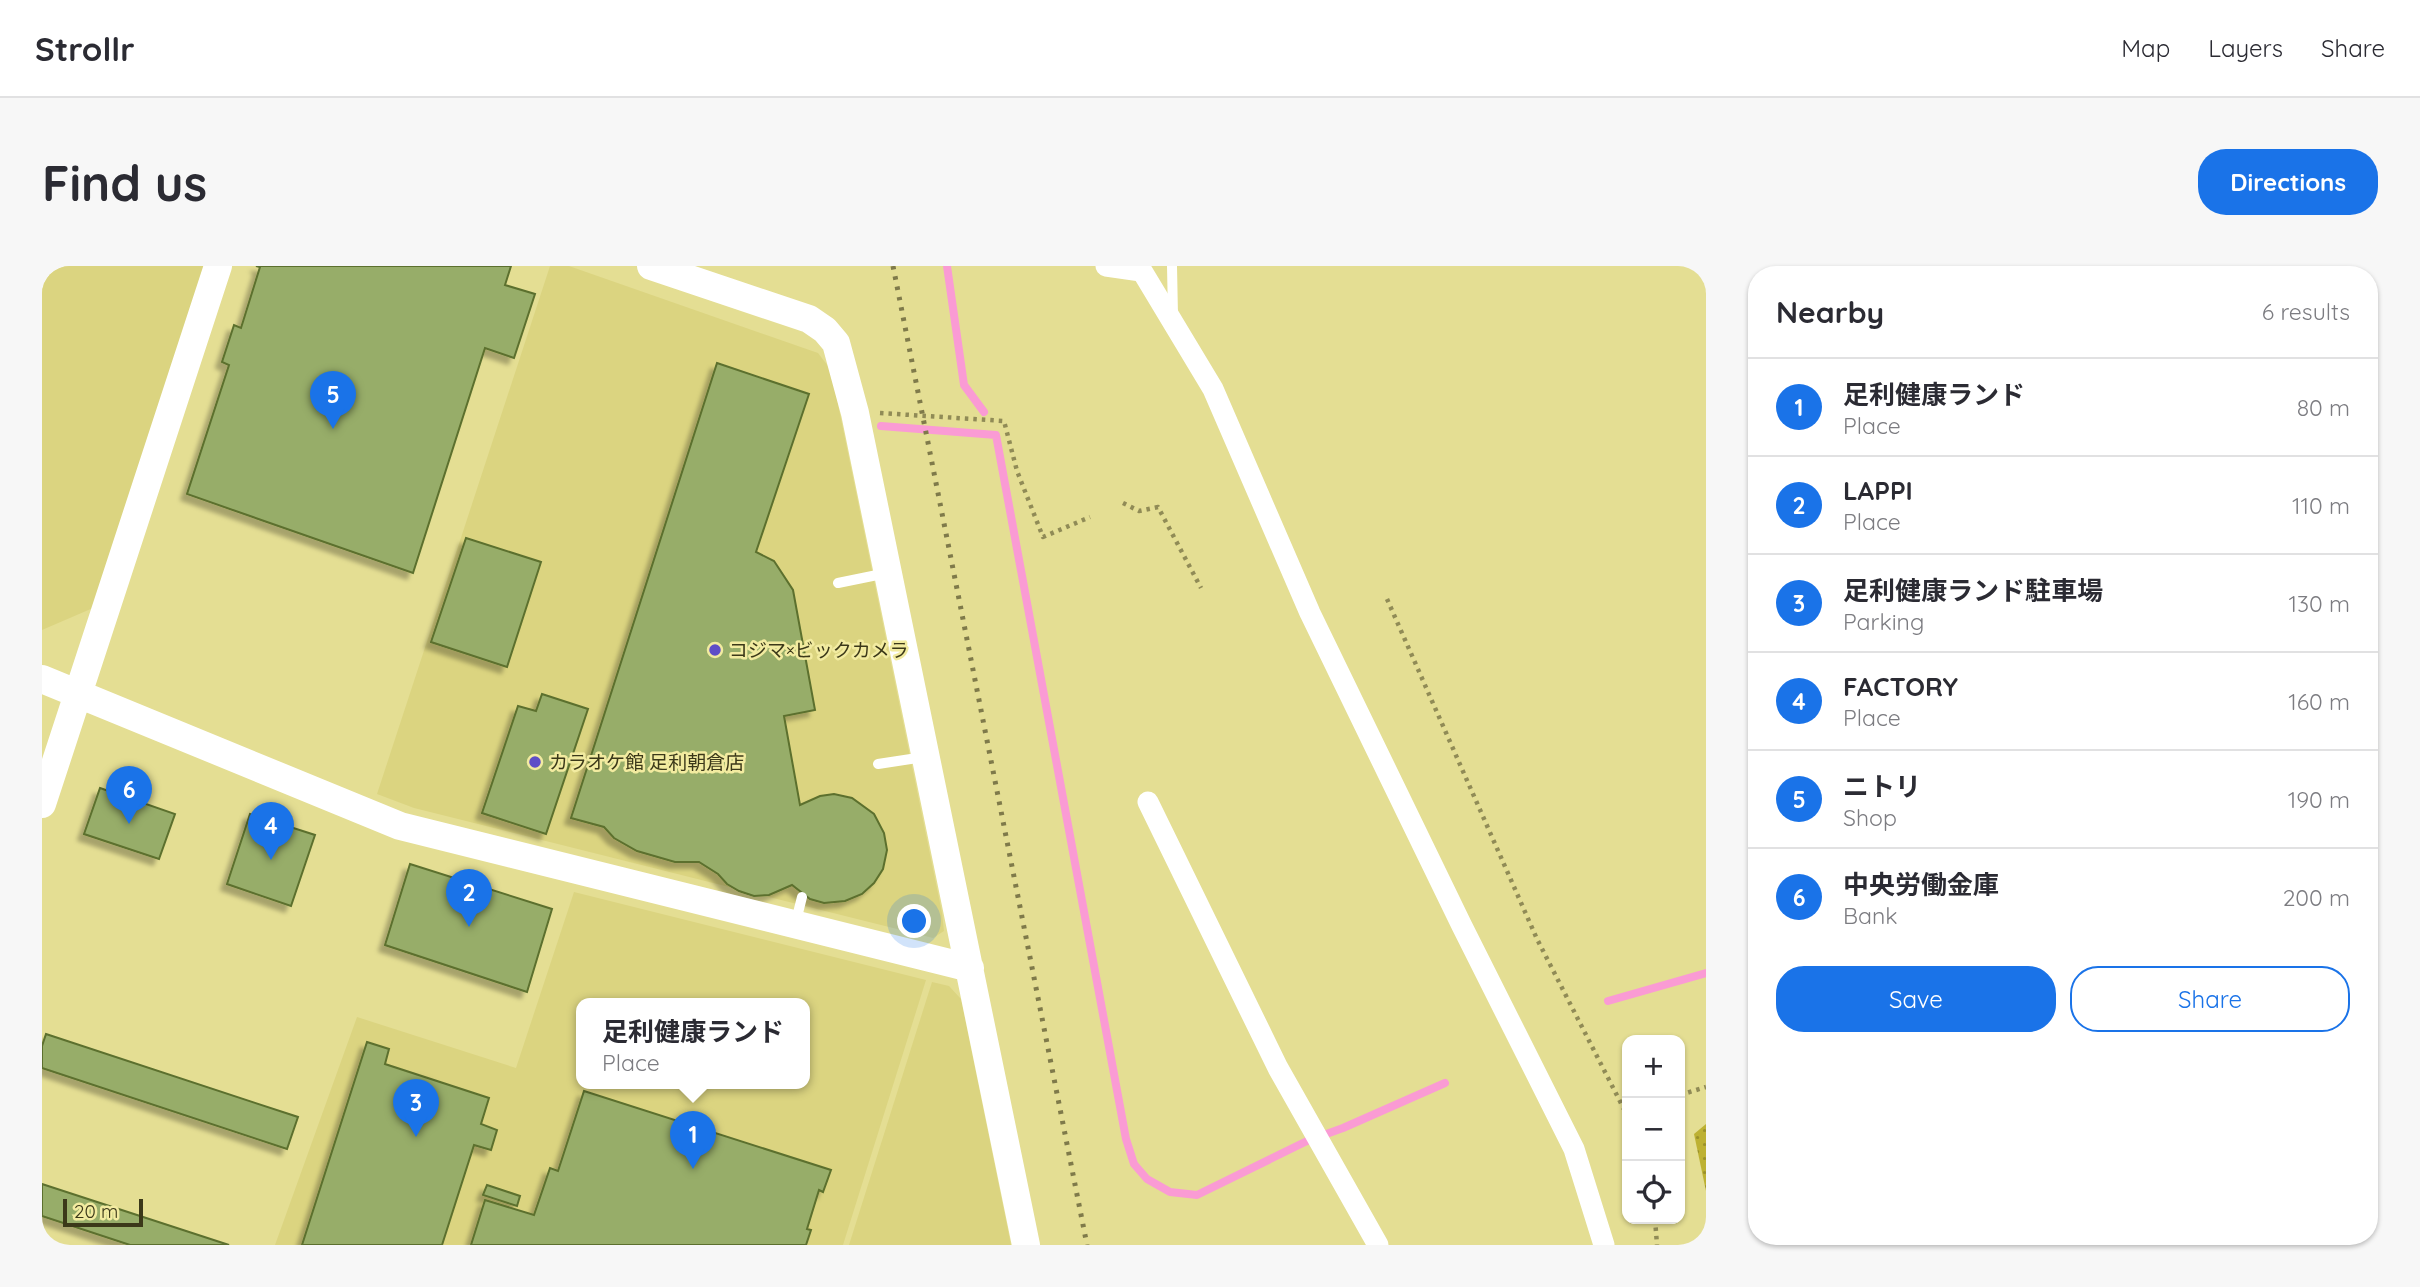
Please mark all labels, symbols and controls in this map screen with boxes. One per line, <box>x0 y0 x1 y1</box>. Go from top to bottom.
text: Strollr <box>35 28 135 69</box>
text: Map <box>2121 33 2170 63</box>
text: Layers <box>2208 33 2283 63</box>
text: Share <box>2321 33 2385 63</box>
button: Directions <box>2198 149 2378 215</box>
text: Find us <box>42 152 207 213</box>
text: Nearby <box>1776 293 1884 331</box>
text: 6 results <box>2262 297 2350 326</box>
pin: 5 <box>310 371 356 429</box>
text: 足利健康ランド <box>1843 378 2025 411</box>
text: 1 <box>1795 393 1803 422</box>
text: 80 m <box>2297 393 2350 422</box>
text: Place <box>1843 411 1901 440</box>
text: LAPPI <box>1843 474 1913 507</box>
text: 2 <box>1792 491 1806 520</box>
text: 110 m <box>2292 491 2350 520</box>
text: Place <box>1843 507 1901 536</box>
text: 足利健康ランド駐車場 <box>1843 574 2103 607</box>
text: 3 <box>1793 589 1805 618</box>
text: 130 m <box>2288 589 2350 618</box>
text: Parking <box>1843 607 1924 636</box>
place label: コジマ×ビックカメラ <box>729 638 909 662</box>
marker: コジマ×ビックカメラ <box>707 642 723 658</box>
text: FACTORY <box>1843 670 1958 703</box>
text: 4 <box>1792 687 1806 716</box>
text: 160 m <box>2288 687 2350 716</box>
text: Place <box>1843 703 1901 732</box>
place label: カラオケ館 足利朝倉店 <box>549 750 744 774</box>
marker: カラオケ館 足利朝倉店 <box>527 754 543 770</box>
pin: 6 <box>106 766 152 824</box>
text: ニトリ <box>1843 770 1921 803</box>
text: 5 <box>1792 785 1806 814</box>
text: 190 m <box>2288 785 2350 814</box>
pin: 4 <box>248 802 294 860</box>
text: Shop <box>1843 803 1897 832</box>
text: 中央労働金庫 <box>1843 868 1999 901</box>
pin: 2 <box>446 869 492 927</box>
text: 6 <box>1793 883 1805 912</box>
text: 200 m <box>2283 883 2350 912</box>
text: Bank <box>1843 901 1898 930</box>
your location <box>897 904 931 938</box>
button: Save <box>1776 966 2056 1032</box>
button: Share <box>2070 966 2350 1032</box>
popup <box>576 998 810 1089</box>
text: 足利健康ランド <box>602 1015 784 1048</box>
map controls <box>1622 1035 1685 1224</box>
button: + <box>1622 1035 1685 1098</box>
text: Place <box>602 1048 660 1077</box>
pin: 3 <box>393 1079 439 1137</box>
button: − <box>1622 1098 1685 1161</box>
pin: 1 <box>670 1111 716 1169</box>
button: locate <box>1622 1161 1685 1224</box>
scale bar <box>63 1196 144 1228</box>
text: 20 m <box>74 1199 118 1223</box>

